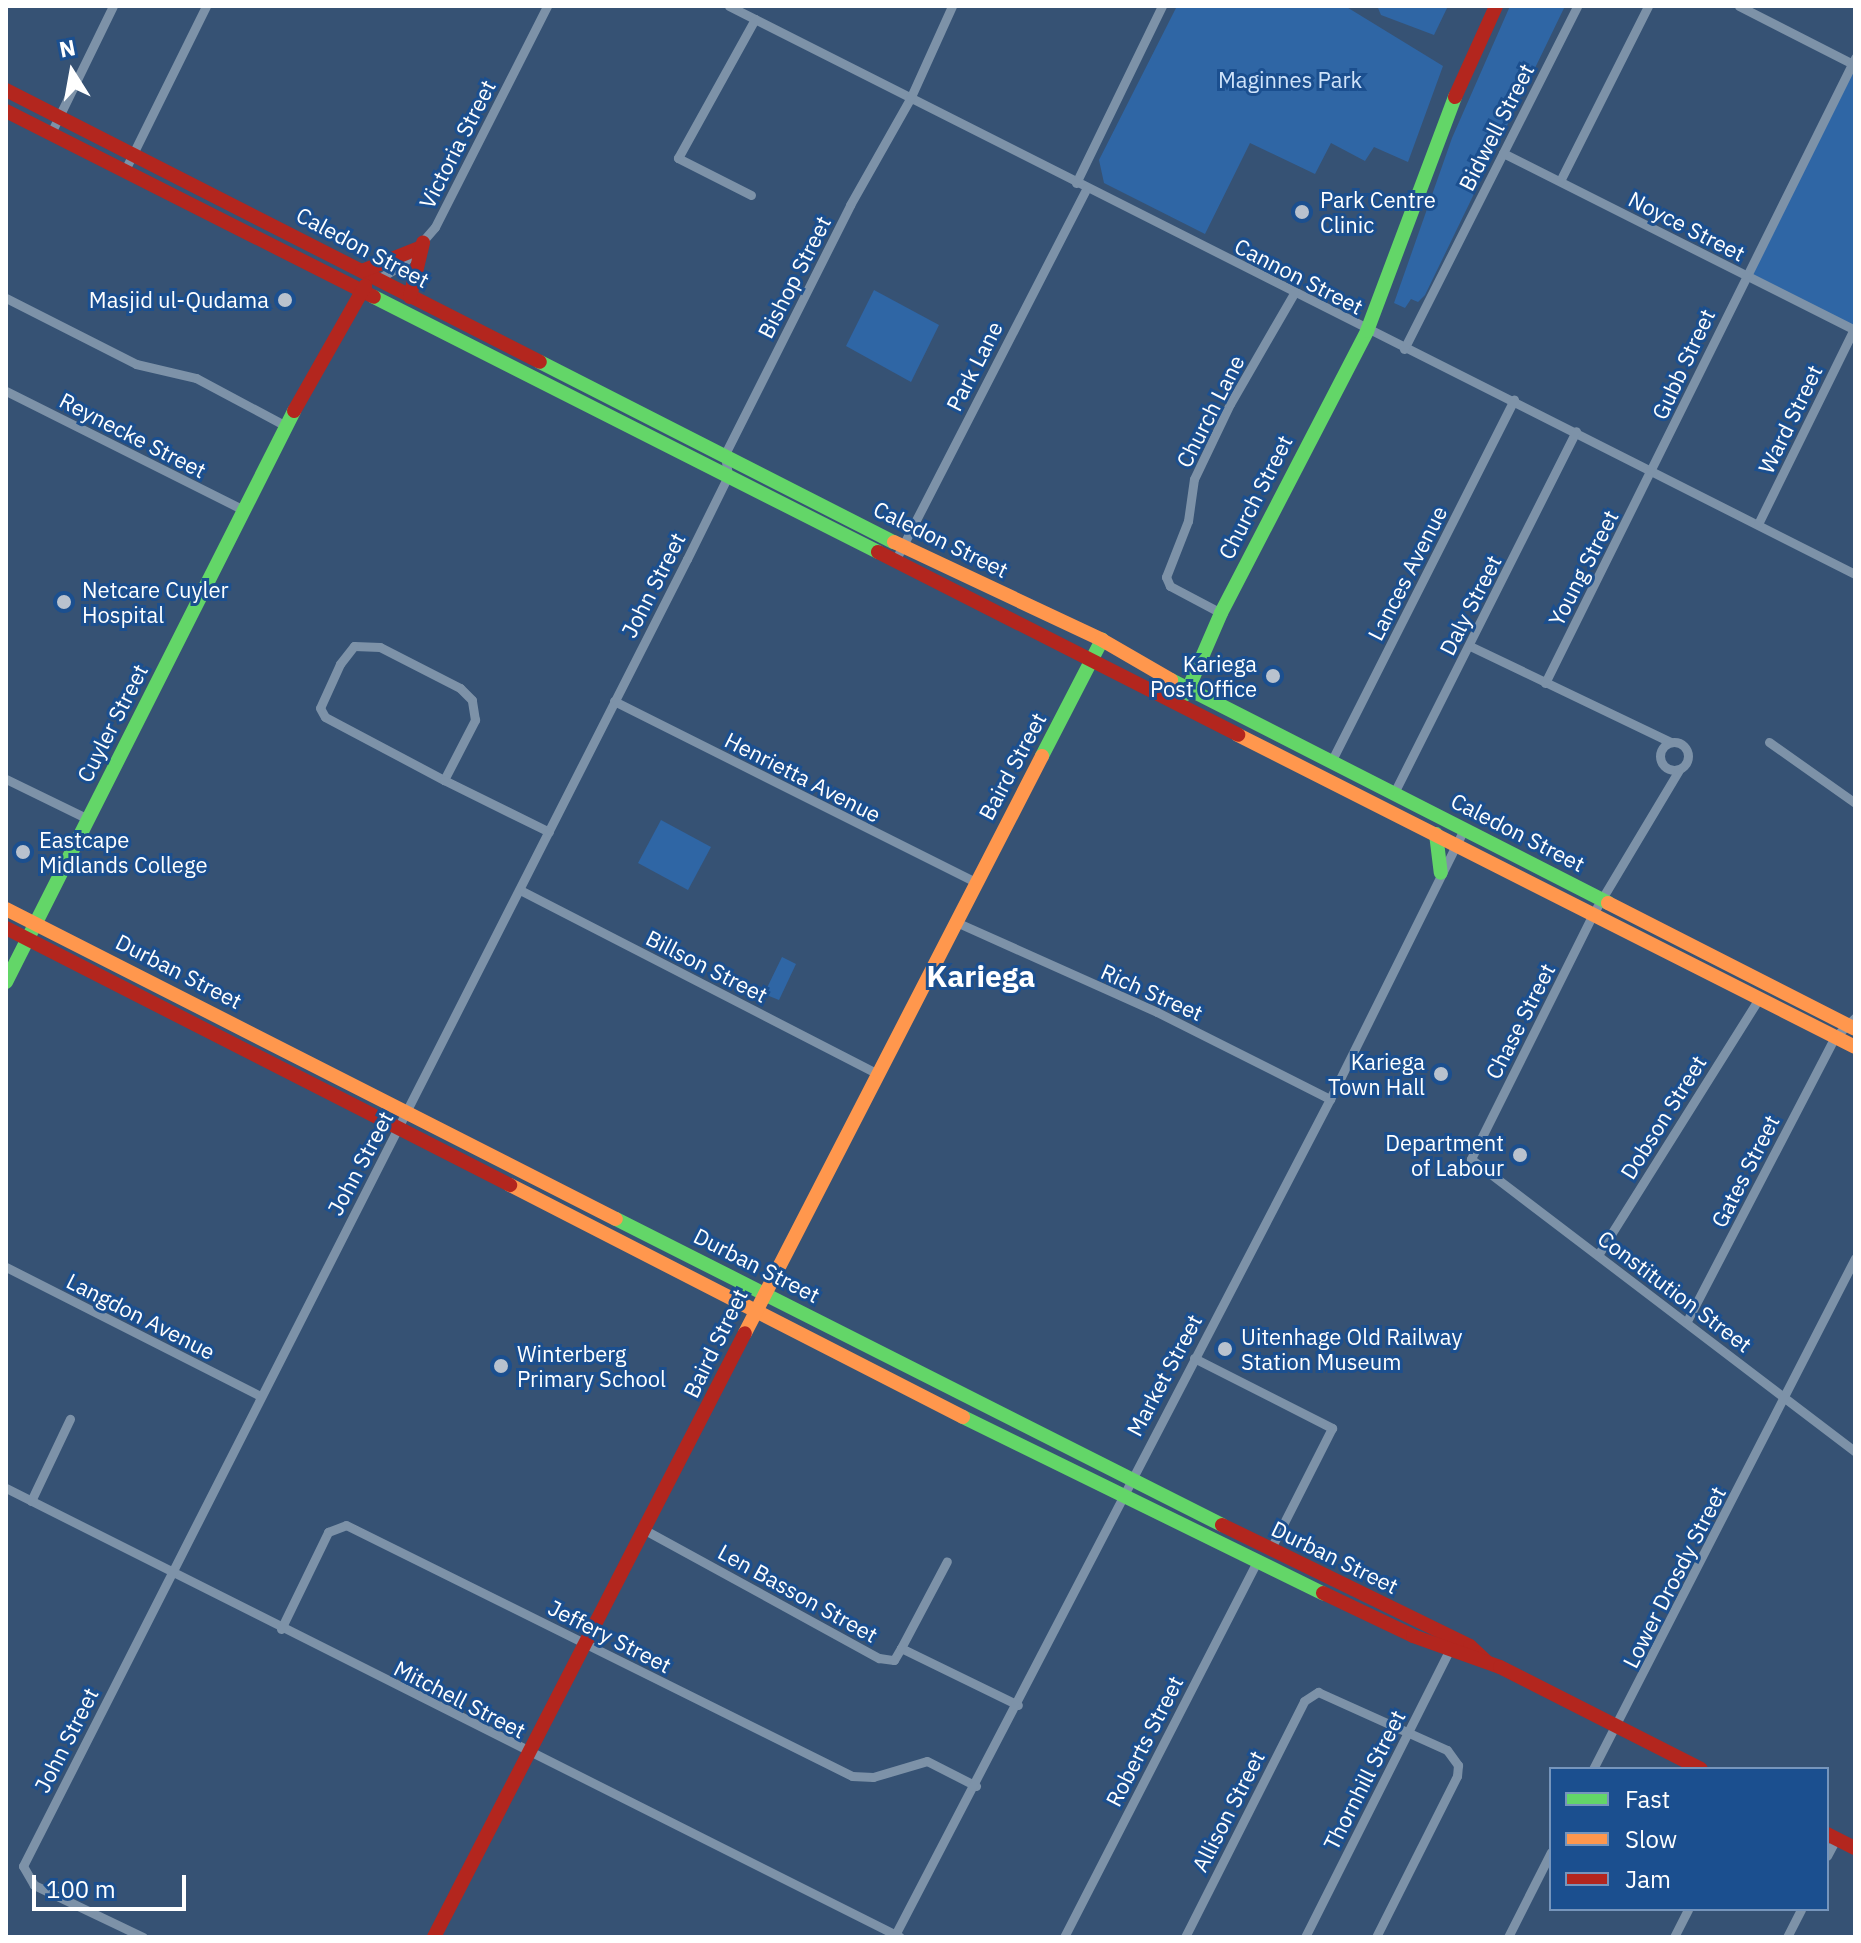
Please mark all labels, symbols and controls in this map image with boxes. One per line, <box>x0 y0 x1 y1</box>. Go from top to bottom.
north arrow <box>32 32 112 112</box>
text: N <box>57 32 78 64</box>
street label: Bidwell Street <box>1453 59 1539 195</box>
park label: Maginnes Park <box>1218 67 1362 93</box>
street label: Victoria Street <box>413 75 501 213</box>
street label: Noyce Street <box>1624 185 1750 267</box>
place label: Park Centre Clinic <box>1320 186 1436 238</box>
street label: Caledon Street <box>292 201 434 293</box>
marker: Park Centre Clinic <box>1291 201 1313 223</box>
street label: Bishop Street <box>752 211 836 343</box>
street label: Cannon Street <box>1230 232 1368 320</box>
place label: Masjid ul-Qudama <box>89 287 269 313</box>
marker: Masjid ul-Qudama <box>276 291 294 309</box>
street label: Gubb Street <box>1646 305 1720 423</box>
street label: Park Lane <box>940 317 1008 415</box>
street label: Church Lane <box>1170 350 1250 472</box>
street label: Ward Street <box>1752 360 1828 478</box>
street label: Reynecke Street <box>55 387 211 483</box>
street label: Church Street <box>1212 431 1298 563</box>
street label: Caledon Street <box>869 495 1013 583</box>
street label: Lances Avenue <box>1362 501 1452 645</box>
street label: Young Street <box>1543 506 1623 630</box>
street label: John Street <box>615 528 691 642</box>
street label: Daly Street <box>1434 551 1506 659</box>
place label: Netcare Cuyler Hospital <box>82 576 229 628</box>
marker: Netcare Cuyler Hospital <box>53 591 75 613</box>
place label: Kariega Post Office <box>1150 650 1257 702</box>
street label: Cuyler Street <box>71 660 153 786</box>
marker: Kariega Post Office <box>1264 667 1282 685</box>
street label: Baird Street <box>973 708 1051 824</box>
street label: Henrietta Avenue <box>721 726 885 828</box>
street label: Caledon Street <box>1447 787 1589 877</box>
place label: Eastcape Midlands College <box>39 826 207 878</box>
marker: Eastcape Midlands College <box>14 843 32 861</box>
street label: Billson Street <box>642 924 772 1008</box>
street label: Durban Street <box>112 928 246 1014</box>
district label: Kariega <box>927 958 1035 994</box>
street label: Rich Street <box>1097 958 1207 1026</box>
street label: Chase Street <box>1480 959 1560 1083</box>
place label: Kariega Town Hall <box>1328 1048 1425 1100</box>
street label: Dobson Street <box>1614 1050 1712 1184</box>
marker: Kariega Town Hall <box>1432 1065 1450 1083</box>
street label: John Street <box>322 1106 398 1220</box>
street label: Gates Street <box>1705 1110 1785 1232</box>
place label: Department of Labour <box>1385 1129 1504 1180</box>
marker: Department of Labour <box>1511 1146 1529 1164</box>
street label: Durban Street <box>690 1222 824 1308</box>
street label: Constitution Street <box>1593 1224 1757 1358</box>
street label: Langdon Avenue <box>62 1267 220 1365</box>
street label: Baird Street <box>677 1284 753 1402</box>
street label: Market Street <box>1121 1310 1207 1440</box>
place label: Uitenhage Old Railway Station Museum <box>1241 1323 1462 1374</box>
place label: Winterberg Primary School <box>517 1340 666 1392</box>
marker: Uitenhage Old Railway Station Museum <box>1216 1340 1234 1358</box>
marker: Winterberg Primary School <box>492 1357 510 1375</box>
street label: Lower Drosdy Street <box>1617 1482 1731 1672</box>
street label: Durban Street <box>1267 1515 1403 1599</box>
street label: Len Basson Street <box>714 1538 882 1648</box>
street label: Jeffery Street <box>544 1594 676 1678</box>
street label: Mitchell Street <box>390 1655 530 1743</box>
street label: Roberts Street <box>1100 1671 1188 1811</box>
street label: John Street <box>28 1683 104 1797</box>
street label: Thornhill Street <box>1317 1706 1411 1854</box>
street label: Allison Street <box>1186 1746 1270 1876</box>
legend <box>1549 1767 1829 1911</box>
text: Fast <box>1625 1783 1670 1815</box>
text: Slow <box>1625 1823 1677 1855</box>
scale bar <box>36 1859 190 1909</box>
text: Jam <box>1625 1863 1671 1895</box>
text: 100 m <box>46 1873 116 1905</box>

